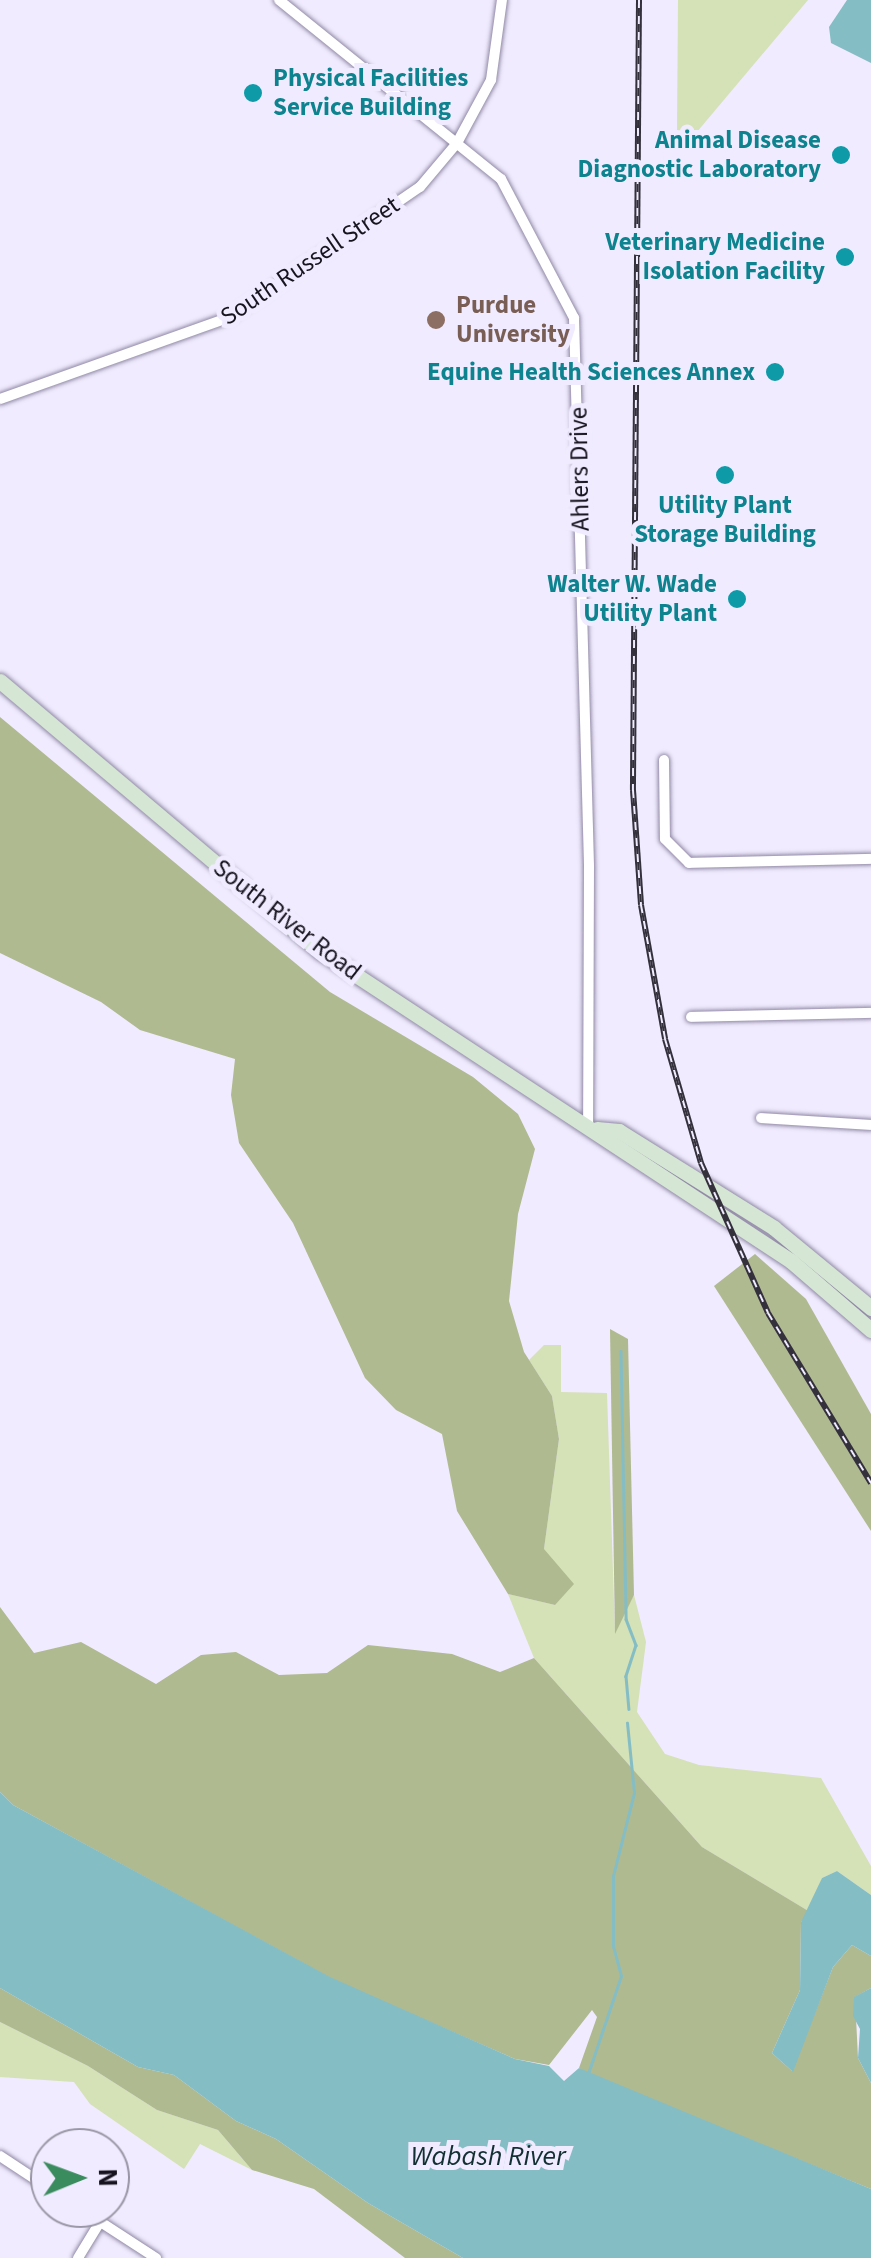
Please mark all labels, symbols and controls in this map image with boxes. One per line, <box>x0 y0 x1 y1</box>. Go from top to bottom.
place label: Physical Facilities Service Building <box>273 64 468 123</box>
marker: Physical Facilities Service Building <box>242 82 264 104</box>
place label: Animal Disease Diagnostic Laboratory <box>577 126 821 185</box>
marker: Animal Disease Diagnostic Laboratory <box>830 144 852 166</box>
street label: South Russell Street <box>215 190 405 332</box>
place label: Veterinary Medicine Isolation Facility <box>605 228 825 287</box>
marker: Veterinary Medicine Isolation Facility <box>834 246 856 268</box>
place label: Purdue University <box>456 291 570 350</box>
marker: Purdue University <box>425 309 447 331</box>
place label: Equine Health Sciences Annex <box>427 357 755 387</box>
marker: Equine Health Sciences Annex <box>764 361 786 383</box>
street label: Ahlers Drive <box>564 407 596 531</box>
marker: Utility Plant Storage Building <box>714 464 736 486</box>
place label: Utility Plant Storage Building <box>634 491 816 550</box>
place label: Walter W. Wade Utility Plant <box>547 570 717 629</box>
marker: Walter W. Wade Utility Plant <box>726 588 748 610</box>
street label: South River Road <box>207 853 367 987</box>
north arrow <box>30 2128 130 2228</box>
water label: Wabash River <box>410 2139 566 2173</box>
text: N <box>88 2168 128 2187</box>

